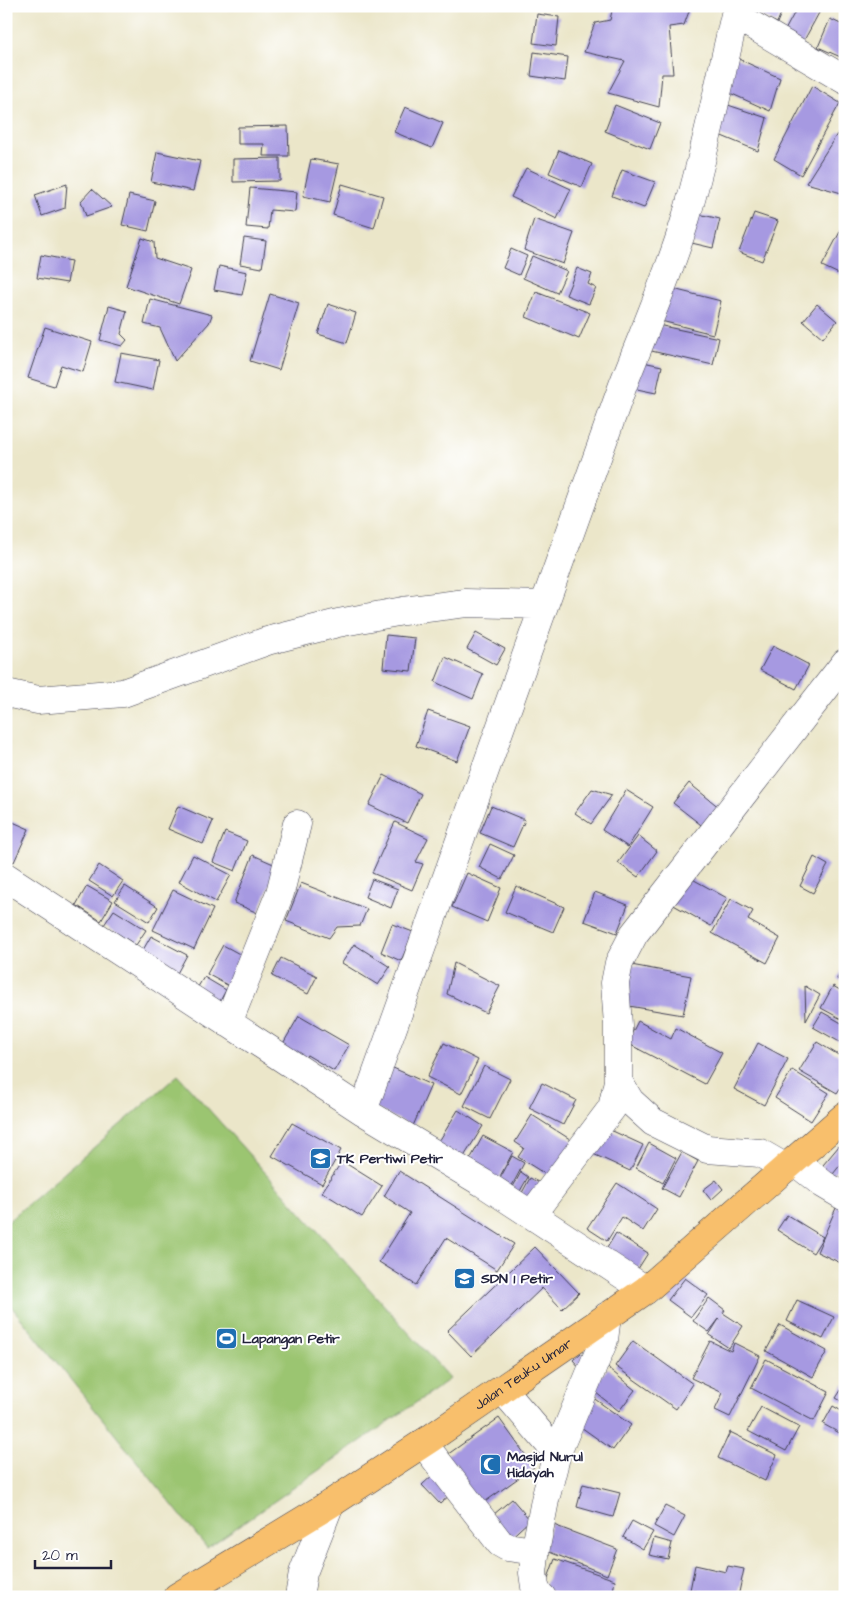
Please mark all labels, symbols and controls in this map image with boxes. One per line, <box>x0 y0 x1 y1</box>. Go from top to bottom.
school or university icon: TK Pertiwi Petir <box>309 1147 333 1171</box>
place label: TK Pertiwi Petir <box>336 1149 443 1169</box>
school or university icon: SDN 1 Petir <box>453 1267 477 1291</box>
place label: SDN 1 Petir <box>480 1269 553 1289</box>
sports icon: Lapangan Petir <box>214 1327 238 1351</box>
place label: Lapangan Petir <box>242 1329 340 1350</box>
street label: Jalan Teuku Umar <box>471 1333 577 1415</box>
place label: Masjid Nurul Hidayah <box>507 1447 584 1483</box>
mosque icon: Masjid Nurul Hidayah <box>479 1453 503 1477</box>
scale bar <box>35 1538 111 1570</box>
text: 20 m <box>42 1545 78 1566</box>

